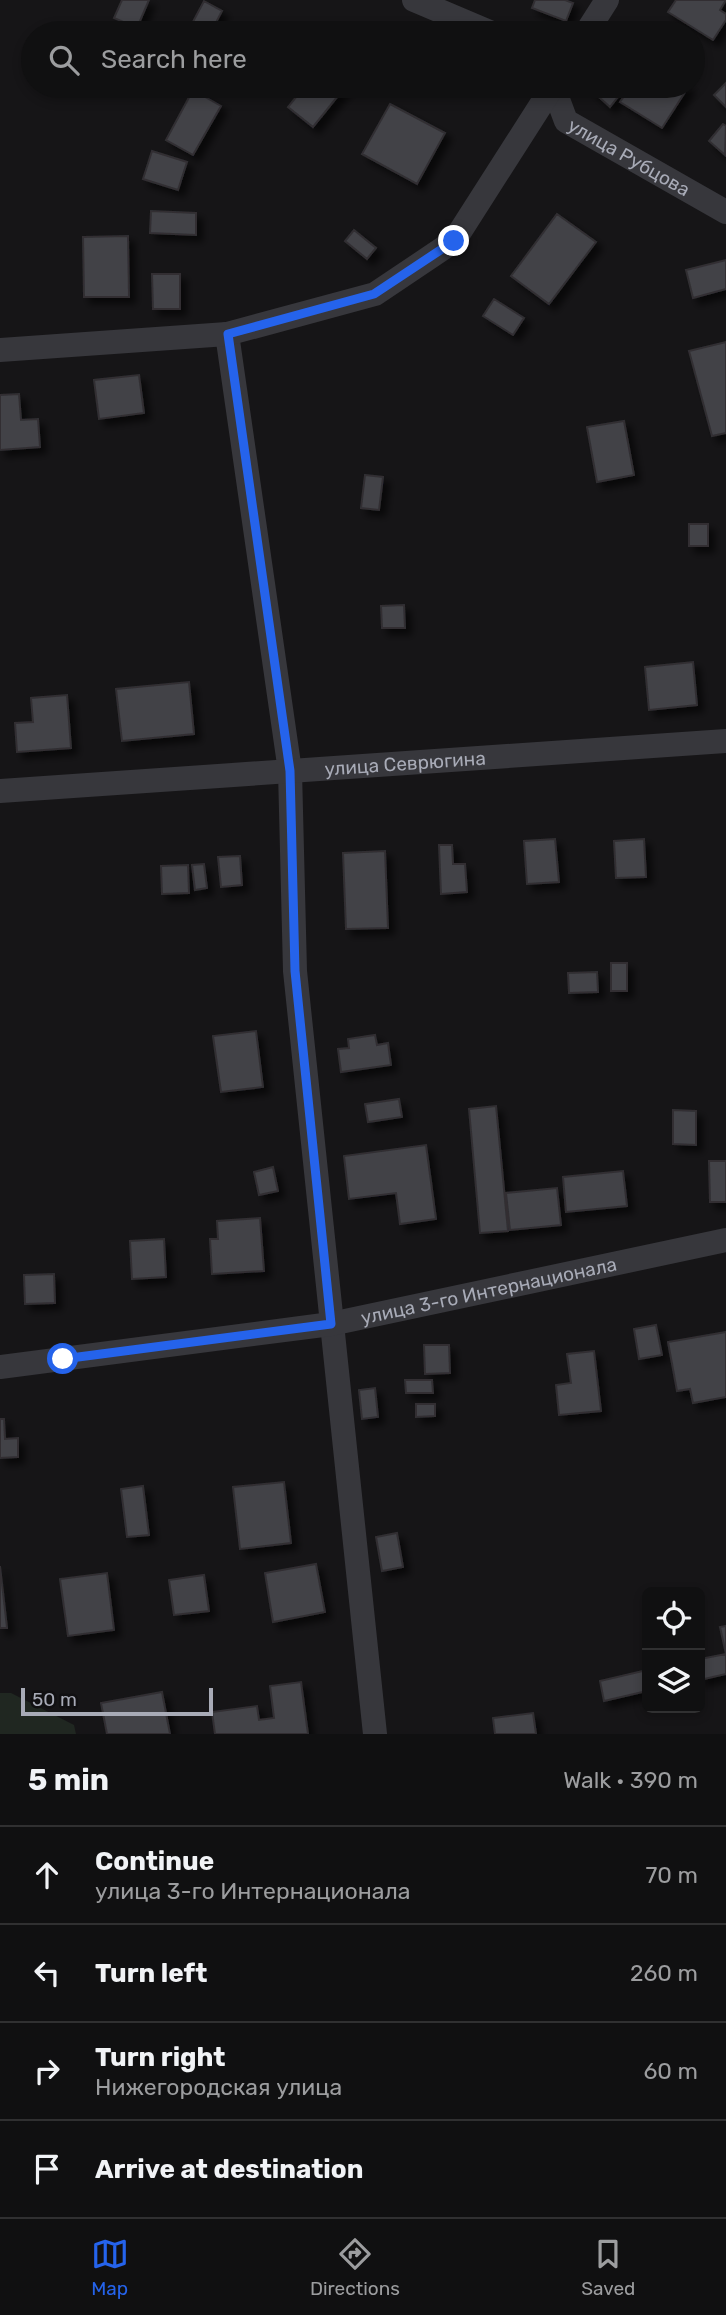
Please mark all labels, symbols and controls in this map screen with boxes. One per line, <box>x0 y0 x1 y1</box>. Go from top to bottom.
search box <box>21 21 705 98</box>
icon: search <box>45 41 83 79</box>
text: Search here <box>101 44 247 75</box>
street label: улица Рубцова <box>564 114 694 201</box>
route end <box>438 225 469 256</box>
street label: улица Севрюгина <box>324 747 486 781</box>
street label: улица 3-го Интернационала <box>359 1253 619 1329</box>
route start <box>47 1343 78 1374</box>
map controls <box>642 1587 705 1713</box>
button: locate <box>642 1587 705 1650</box>
button: layers <box>642 1650 705 1713</box>
scale bar <box>21 1685 214 1717</box>
text: 50 m <box>32 1688 77 1711</box>
text: 5 min <box>28 1762 109 1798</box>
text: Walk · 390 m <box>563 1766 698 1794</box>
text: Continue <box>95 1846 214 1877</box>
icon: ahead <box>28 1856 66 1894</box>
text: 70 m <box>646 1861 698 1889</box>
text: улица 3-го Интернационала <box>95 1877 411 1905</box>
icon: left <box>28 1954 66 1992</box>
text: Turn left <box>95 1958 207 1989</box>
text: 260 m <box>630 1959 698 1987</box>
text: Turn right <box>95 2042 225 2073</box>
icon: right <box>28 2052 66 2090</box>
text: 60 m <box>643 2057 698 2085</box>
text: Нижегородская улица <box>95 2073 342 2101</box>
icon: arrive <box>28 2150 66 2188</box>
text: Arrive at destination <box>95 2154 363 2185</box>
tab: Map <box>91 2235 129 2300</box>
tab: Directions <box>310 2235 400 2300</box>
tab: Saved <box>581 2235 635 2300</box>

